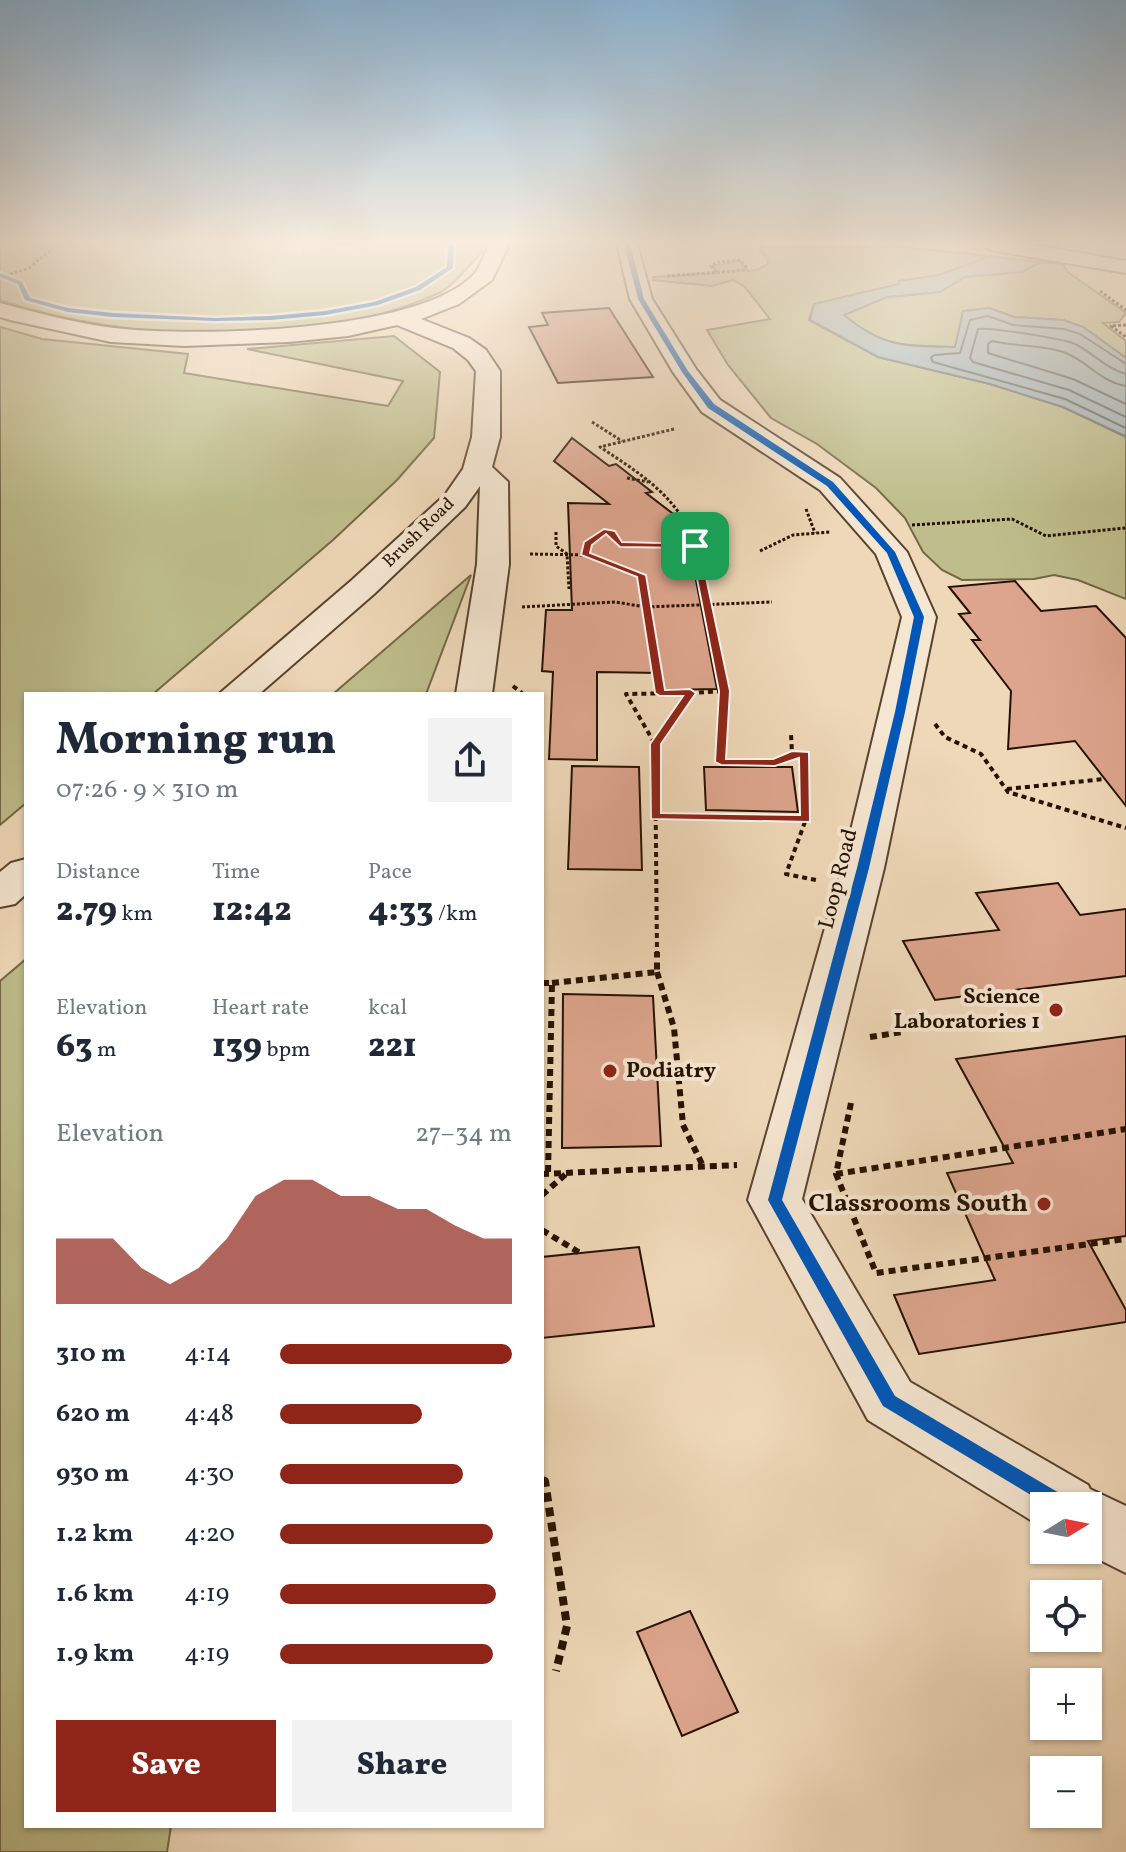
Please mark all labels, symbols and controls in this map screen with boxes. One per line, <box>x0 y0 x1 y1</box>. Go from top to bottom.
street label: Brush Road <box>377 492 461 574</box>
pin <box>661 512 729 580</box>
icon: arrive <box>673 524 717 568</box>
text: Morning run <box>56 711 336 772</box>
button: share <box>428 718 512 802</box>
text: 07:26 · 9 × 310 m <box>56 772 238 808</box>
street label: Loop Road <box>812 826 866 932</box>
text: Distance <box>56 857 140 888</box>
text: Time <box>212 857 260 888</box>
text: Pace <box>368 857 412 888</box>
text: 2.79 <box>56 888 117 935</box>
text: 12:42 <box>212 888 292 935</box>
text: 4:33 <box>368 888 434 935</box>
text: km <box>117 899 153 930</box>
text: /km <box>434 899 477 930</box>
place label: Science Laboratories 1 <box>894 982 1040 1038</box>
text: Elevation <box>56 993 147 1024</box>
text: Heart rate <box>212 993 309 1024</box>
text: kcal <box>368 993 407 1024</box>
marker: Science Laboratories 1 <box>1047 1001 1065 1019</box>
text: 63 <box>56 1024 92 1071</box>
text: 139 <box>212 1024 262 1071</box>
text: 221 <box>368 1024 417 1071</box>
text: m <box>92 1035 116 1066</box>
text: bpm <box>262 1035 311 1066</box>
place label: Podiatry <box>626 1056 717 1087</box>
marker: Podiatry <box>601 1062 619 1080</box>
text: Elevation <box>56 1116 164 1152</box>
text: 27–34 m <box>415 1116 512 1152</box>
place label: Classrooms South <box>808 1186 1028 1222</box>
marker: Classrooms South <box>1035 1195 1053 1213</box>
text: 310 m <box>56 1336 126 1372</box>
text: 4:14 <box>184 1336 231 1372</box>
text: 620 m <box>56 1396 130 1432</box>
text: 4:48 <box>184 1396 234 1432</box>
text: 930 m <box>56 1456 129 1492</box>
text: 4:30 <box>184 1456 234 1492</box>
north arrow <box>1030 1492 1102 1564</box>
map controls <box>1030 1492 1102 1828</box>
text: 1.2 km <box>56 1516 133 1552</box>
text: 4:20 <box>184 1516 235 1552</box>
text: 1.6 km <box>56 1576 134 1612</box>
text: 4:19 <box>184 1576 229 1612</box>
button: locate <box>1030 1580 1102 1652</box>
text: 1.9 km <box>56 1636 134 1672</box>
text: 4:19 <box>184 1636 229 1672</box>
button: + <box>1030 1668 1102 1740</box>
button: Save <box>56 1720 276 1812</box>
button: Share <box>292 1720 512 1812</box>
button: − <box>1030 1756 1102 1828</box>

